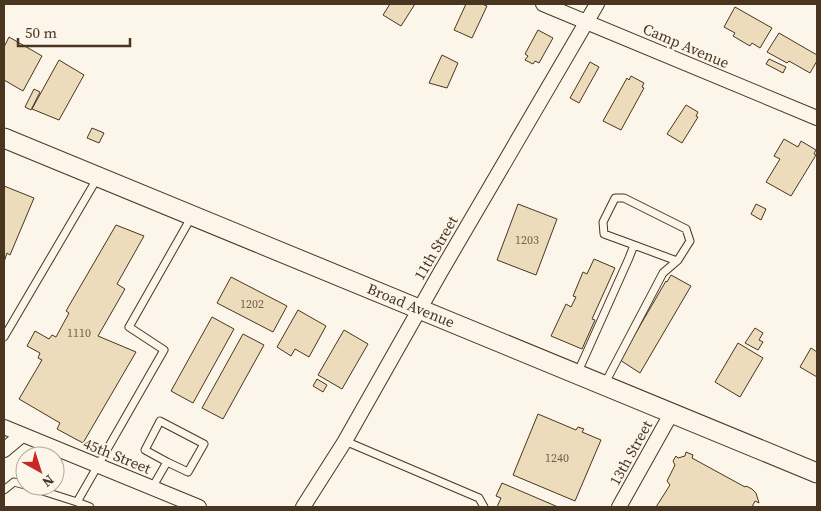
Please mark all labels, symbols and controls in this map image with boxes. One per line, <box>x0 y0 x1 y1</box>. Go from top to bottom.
scale bar <box>18 15 130 47</box>
street label: Camp Avenue <box>640 18 733 73</box>
text: 50 m <box>25 22 57 43</box>
street label: 11th Street <box>409 212 463 284</box>
house number: 1203 <box>515 232 539 248</box>
street label: Broad Avenue <box>364 278 458 333</box>
house number: 1202 <box>240 296 264 312</box>
house number: 1110 <box>67 325 91 341</box>
street label: 13th Street <box>604 416 657 489</box>
street label: 45th Street <box>80 432 154 479</box>
north arrow <box>15 446 65 496</box>
house number: 1240 <box>545 450 569 466</box>
text: N <box>38 470 58 492</box>

